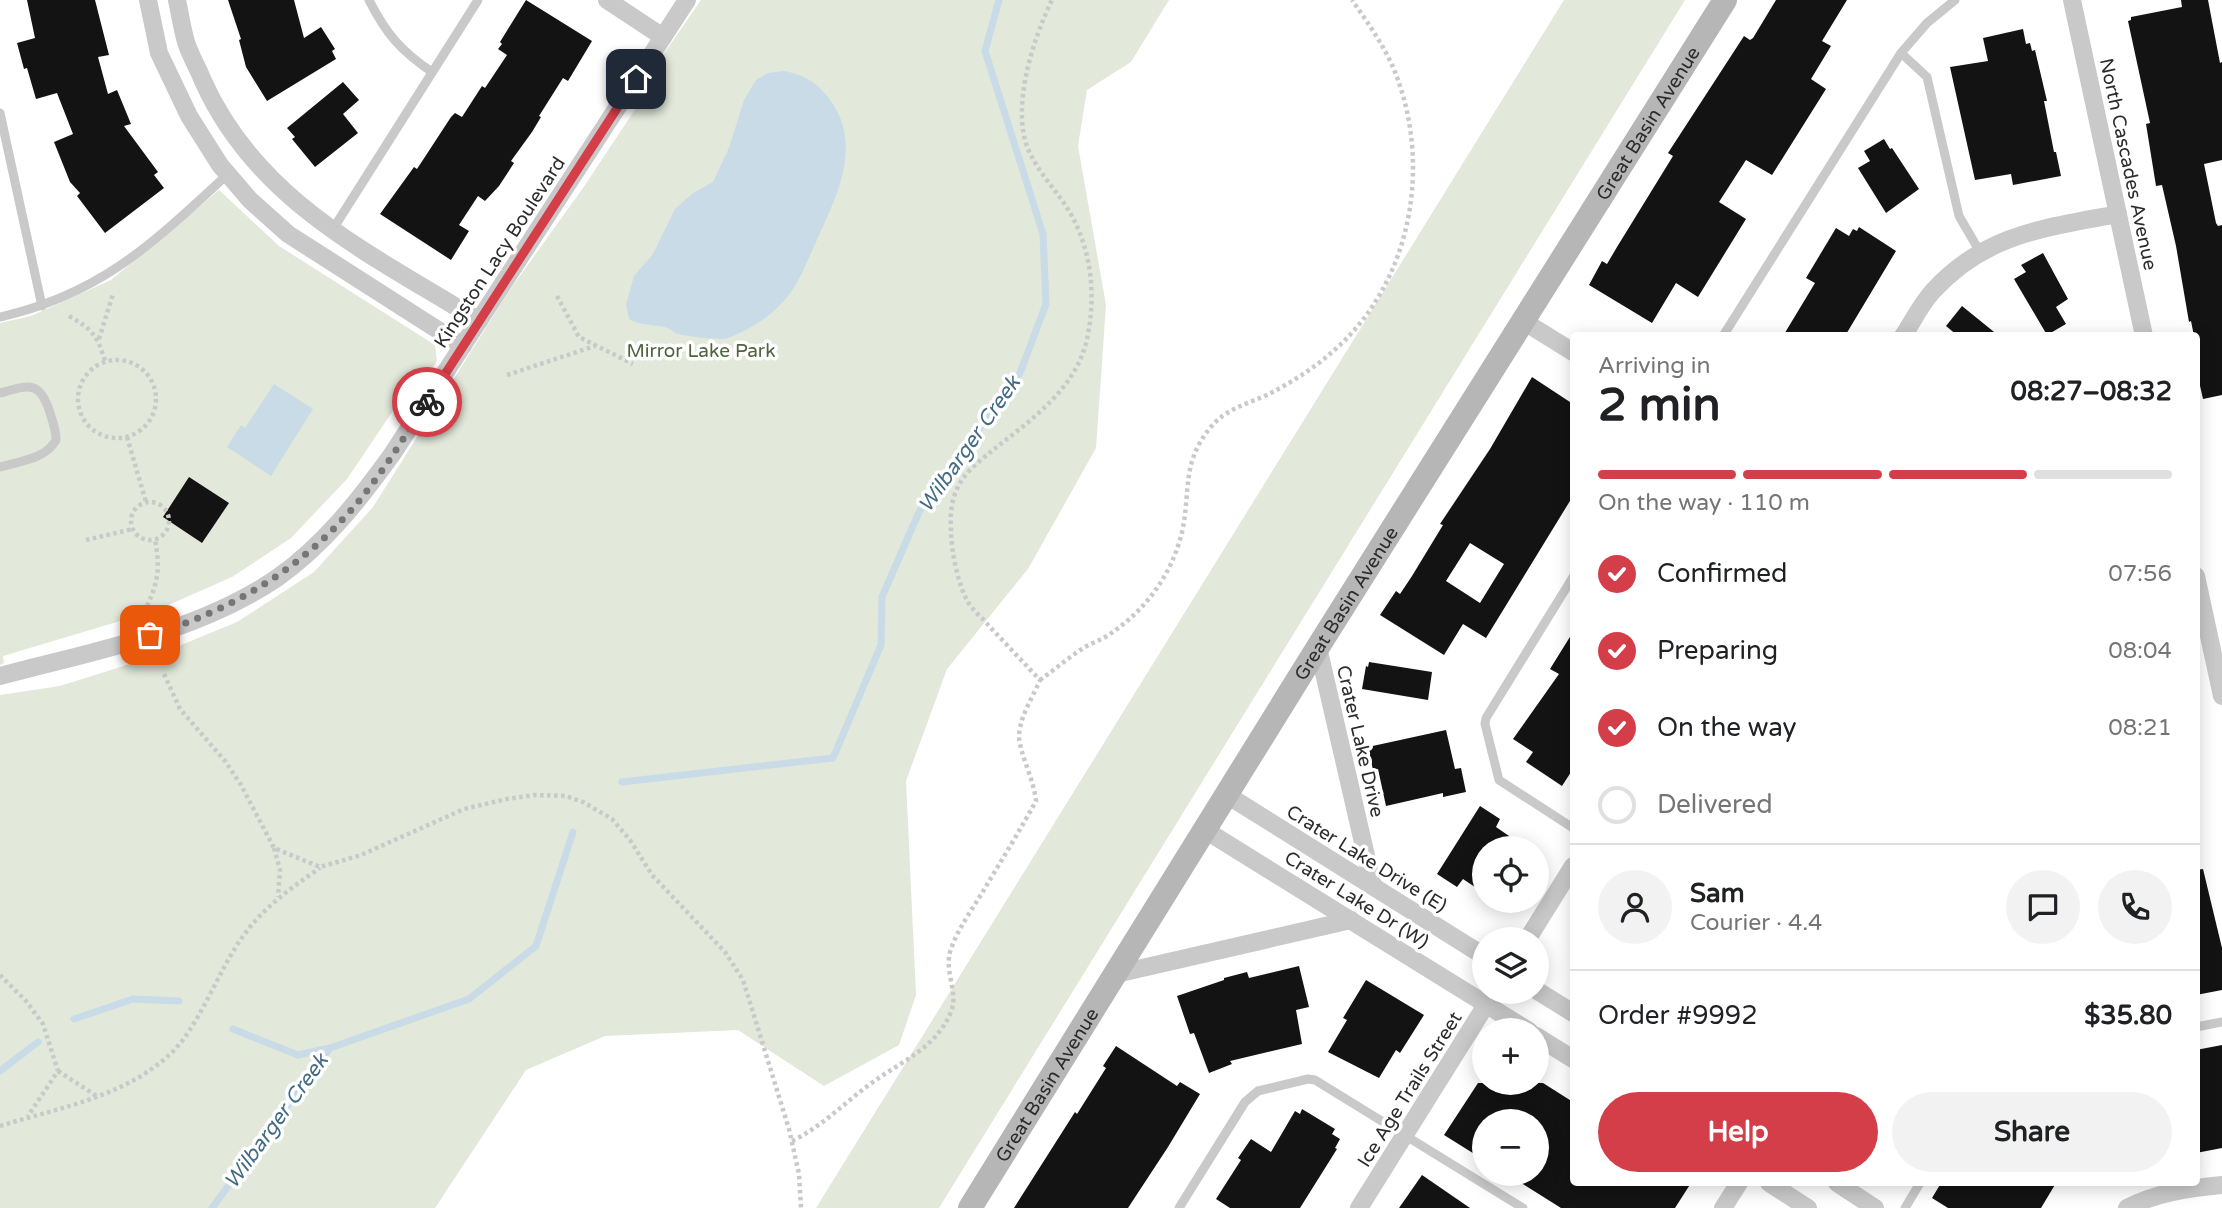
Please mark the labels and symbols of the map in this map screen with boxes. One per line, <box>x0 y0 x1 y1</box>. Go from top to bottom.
street label: Great Basin Avenue <box>1592 43 1705 205</box>
pin <box>606 49 666 109</box>
street label: North Cascades Avenue <box>2095 56 2161 272</box>
street label: Kingston Lacy Boulevard <box>430 153 570 352</box>
park label: Mirror Lake Park <box>626 340 776 362</box>
courier <box>392 367 462 437</box>
water label: Wilbarger Creek <box>913 370 1027 517</box>
street label: Great Basin Avenue <box>1290 523 1403 685</box>
pin <box>120 605 180 665</box>
street label: Crater Lake Drive <box>1332 663 1388 819</box>
street label: Crater Lake Drive (E) <box>1282 801 1451 917</box>
street label: Crater Lake Dr (W) <box>1280 847 1433 953</box>
street label: Great Basin Avenue <box>991 1004 1103 1166</box>
street label: Ice Age Trails Street <box>1353 1008 1467 1171</box>
water label: Wilbarger Creek <box>219 1048 335 1193</box>

